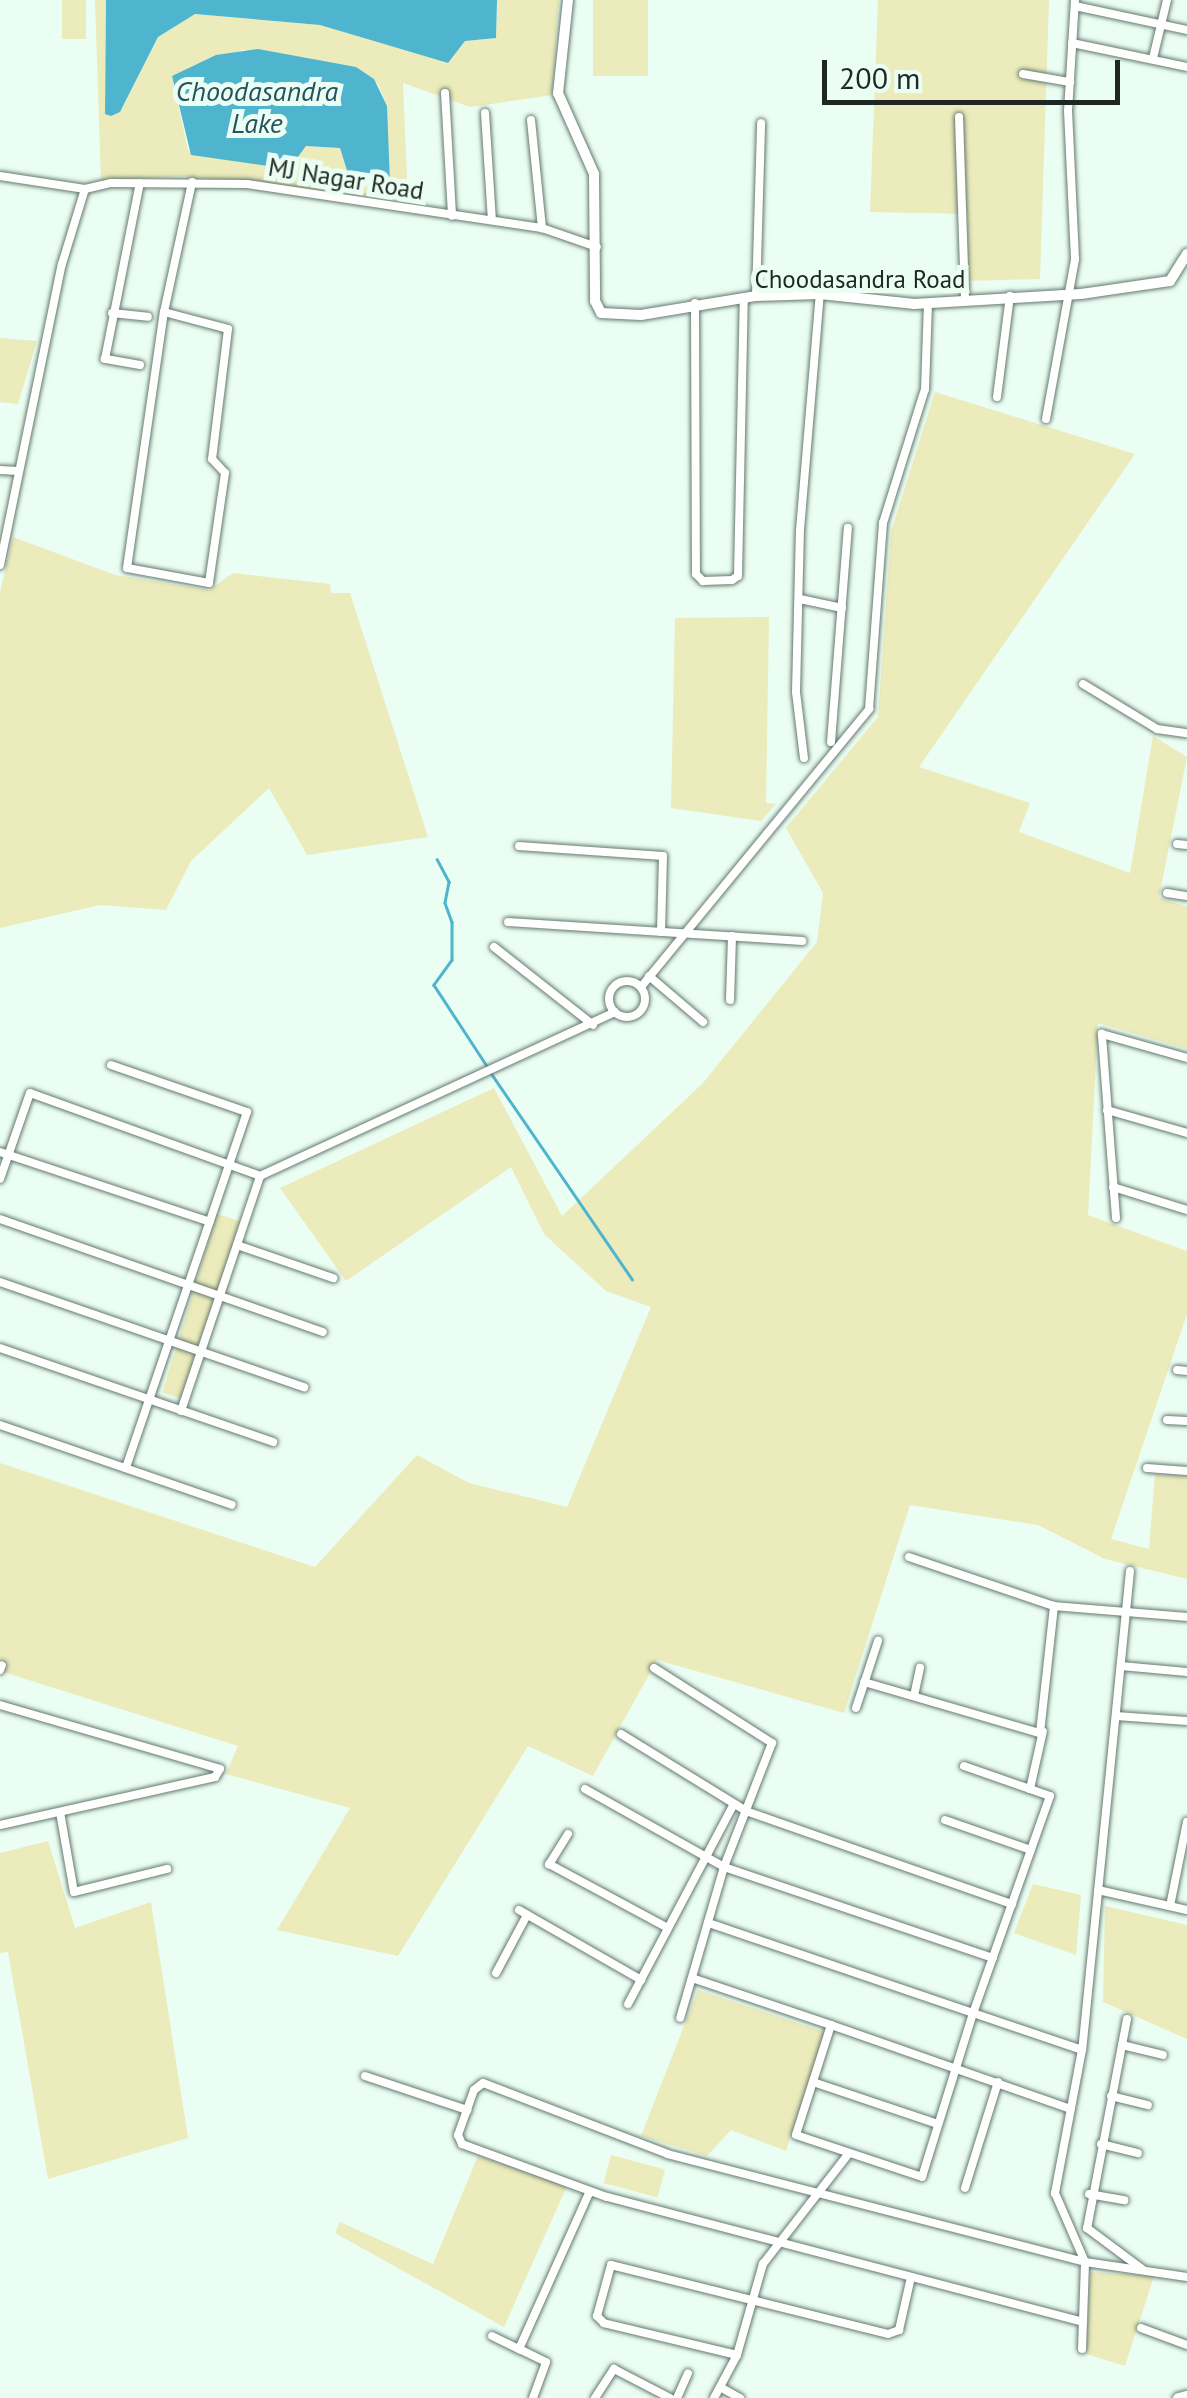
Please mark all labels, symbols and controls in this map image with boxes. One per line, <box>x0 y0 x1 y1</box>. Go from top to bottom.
scale bar <box>827 40 1124 102</box>
text: 200 m <box>839 58 920 97</box>
water label: Choodasandra Lake <box>176 74 338 140</box>
street label: MJ Nagar Road <box>266 152 426 206</box>
street label: Choodasandra Road <box>754 264 966 294</box>

